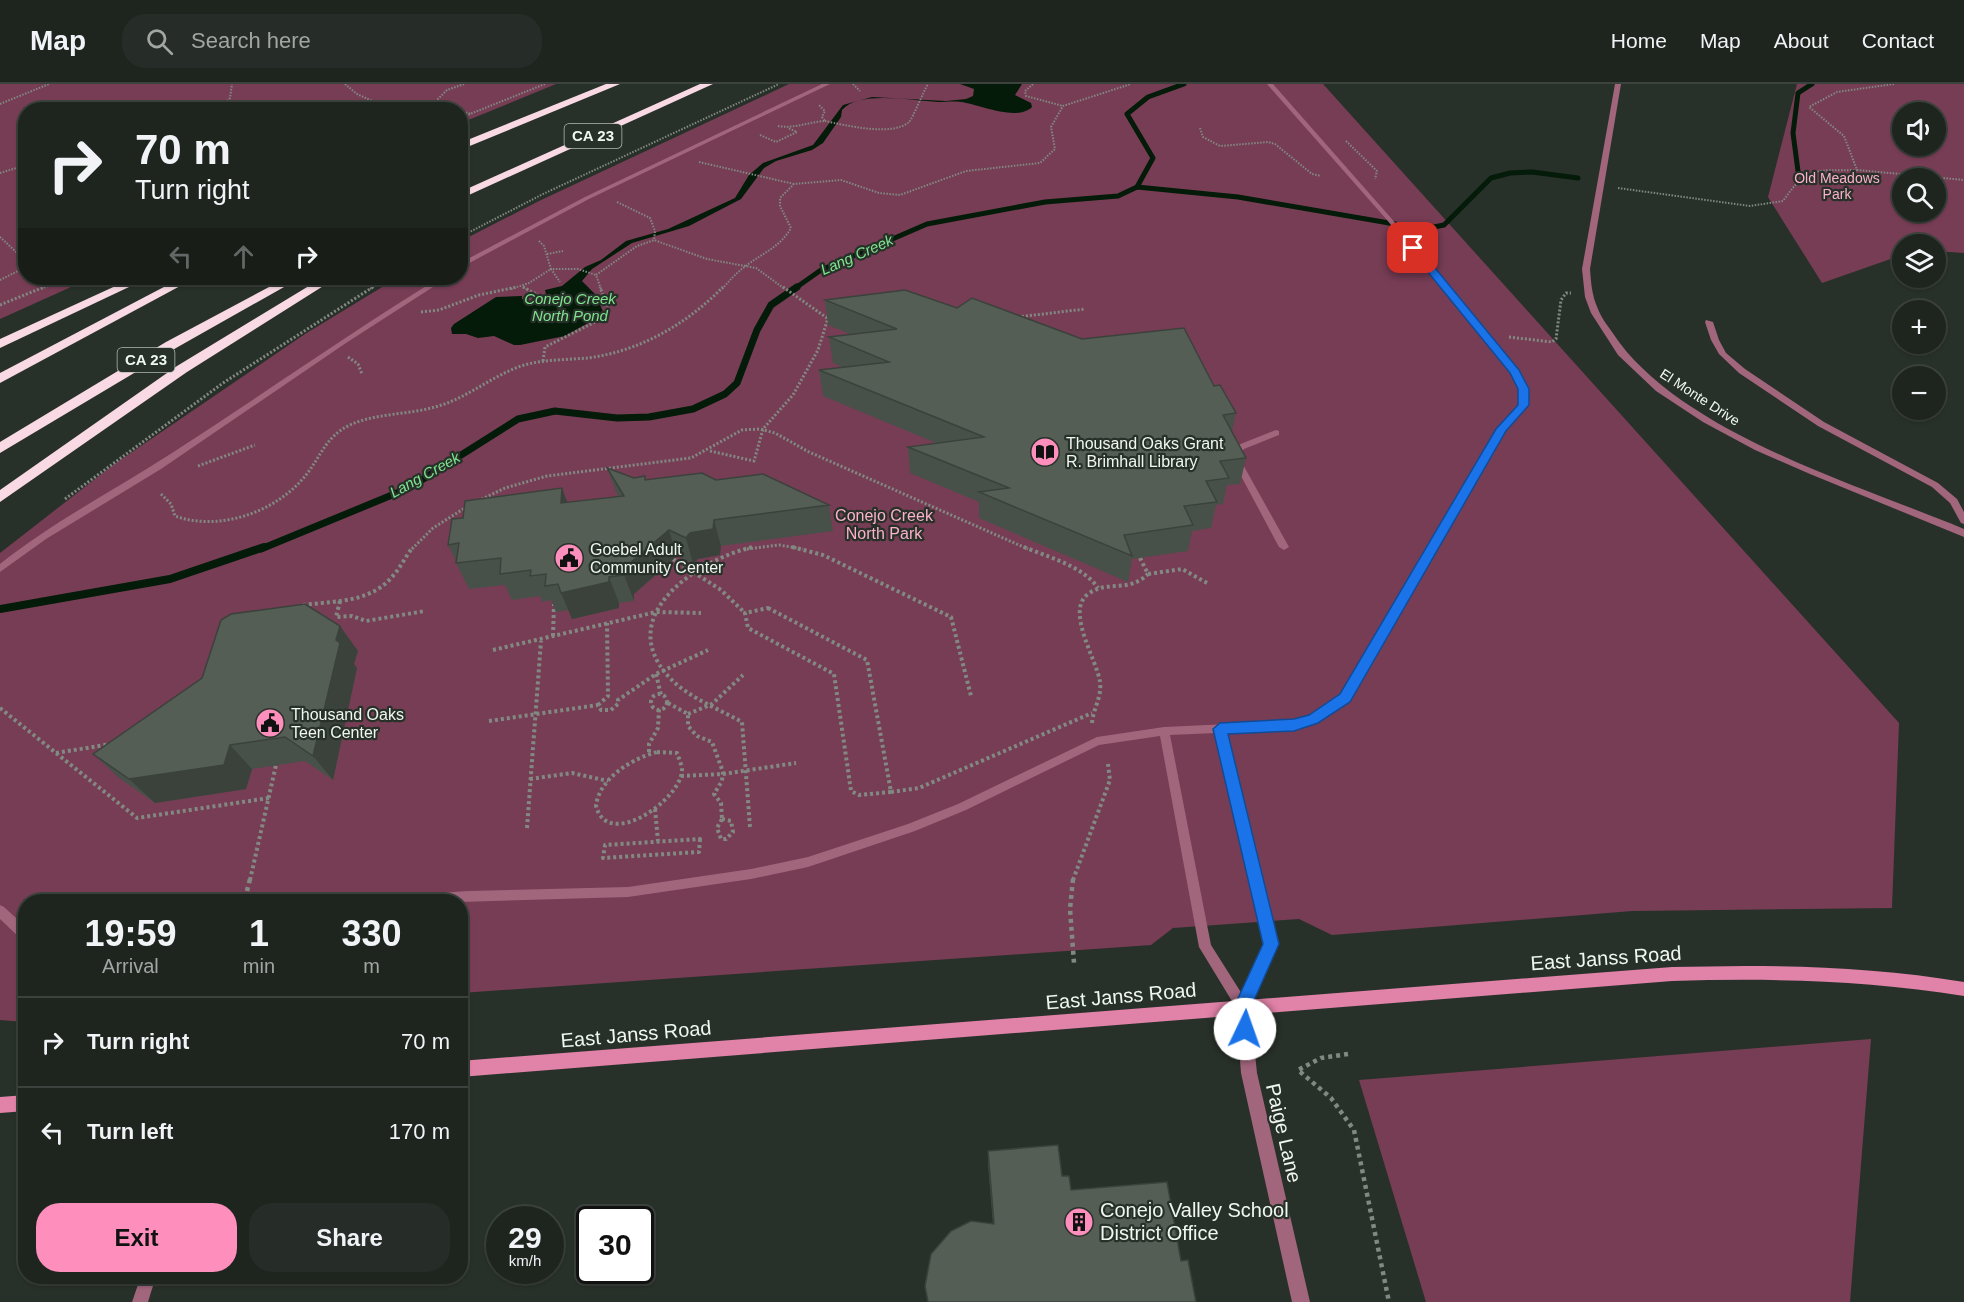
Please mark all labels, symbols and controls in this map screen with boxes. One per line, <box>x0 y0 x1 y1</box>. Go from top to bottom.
search box <box>122 14 542 68</box>
text: Map <box>30 25 86 56</box>
icon: search <box>143 25 176 58</box>
text: Search here <box>191 28 311 53</box>
text: Home <box>1611 29 1667 52</box>
text: Map <box>1700 29 1741 52</box>
text: About <box>1774 29 1829 52</box>
text: Contact <box>1862 29 1934 52</box>
map controls <box>1892 102 1946 420</box>
button: sound <box>1892 102 1946 156</box>
road number: CA 23 <box>564 124 622 148</box>
icon: right <box>36 126 114 204</box>
text: 70 m <box>135 126 231 173</box>
button: search <box>1892 168 1946 222</box>
park label: Old Meadows Park <box>1794 170 1880 202</box>
text: Turn right <box>135 175 250 205</box>
pin <box>1387 222 1438 273</box>
water label: Lang Creek <box>818 230 897 278</box>
icon: arrive <box>1396 231 1429 264</box>
button: layers <box>1892 234 1946 288</box>
icon: left <box>164 240 197 273</box>
icon: ahead <box>227 240 260 273</box>
icon: right <box>290 240 323 273</box>
water label: Conejo Creek North Pond <box>524 290 617 324</box>
button: + <box>1892 300 1946 354</box>
road number: CA 23 <box>118 348 174 372</box>
street label: El Monte Drive <box>1657 365 1743 429</box>
button: − <box>1892 366 1946 420</box>
place label: Thousand Oaks Grant R. Brimhall Library <box>1066 435 1224 470</box>
library icon: Thousand Oaks Grant R. Brimhall Library <box>1029 436 1061 468</box>
water label: Lang Creek <box>387 448 464 501</box>
park label: Conejo Creek North Park <box>835 507 934 542</box>
place label: Goebel Adult Community Center <box>590 541 724 576</box>
public building icon: Goebel Adult Community Center <box>553 542 585 574</box>
place label: Thousand Oaks Teen Center <box>291 706 404 741</box>
public building icon: Thousand Oaks Teen Center <box>254 707 286 739</box>
text: 19:59 <box>84 913 176 954</box>
text: 1 <box>249 913 269 954</box>
text: 330 <box>341 913 402 954</box>
street label: East Janss Road <box>1530 942 1682 974</box>
text: Arrival <box>102 955 159 977</box>
text: min <box>243 955 275 977</box>
text: m <box>363 955 380 977</box>
street label: East Janss Road <box>1045 978 1197 1014</box>
position arrow <box>1213 997 1277 1061</box>
street label: East Janss Road <box>560 1016 712 1052</box>
icon: right <box>36 1026 69 1059</box>
text: Turn right <box>87 1029 189 1054</box>
text: 70 m <box>401 1029 450 1054</box>
street label: Paige Lane <box>1262 1081 1306 1185</box>
icon: left <box>36 1116 69 1149</box>
text: Turn left <box>87 1119 173 1144</box>
text: 170 m <box>389 1119 450 1144</box>
place label: Conejo Valley School District Office <box>1100 1199 1289 1244</box>
button: Exit <box>36 1203 237 1272</box>
button: Share <box>249 1203 450 1272</box>
speed limit sign: 30 <box>576 1206 654 1284</box>
building icon: Conejo Valley School District Office <box>1063 1206 1095 1238</box>
text: 29 <box>508 1221 542 1254</box>
text: km/h <box>509 1252 541 1269</box>

